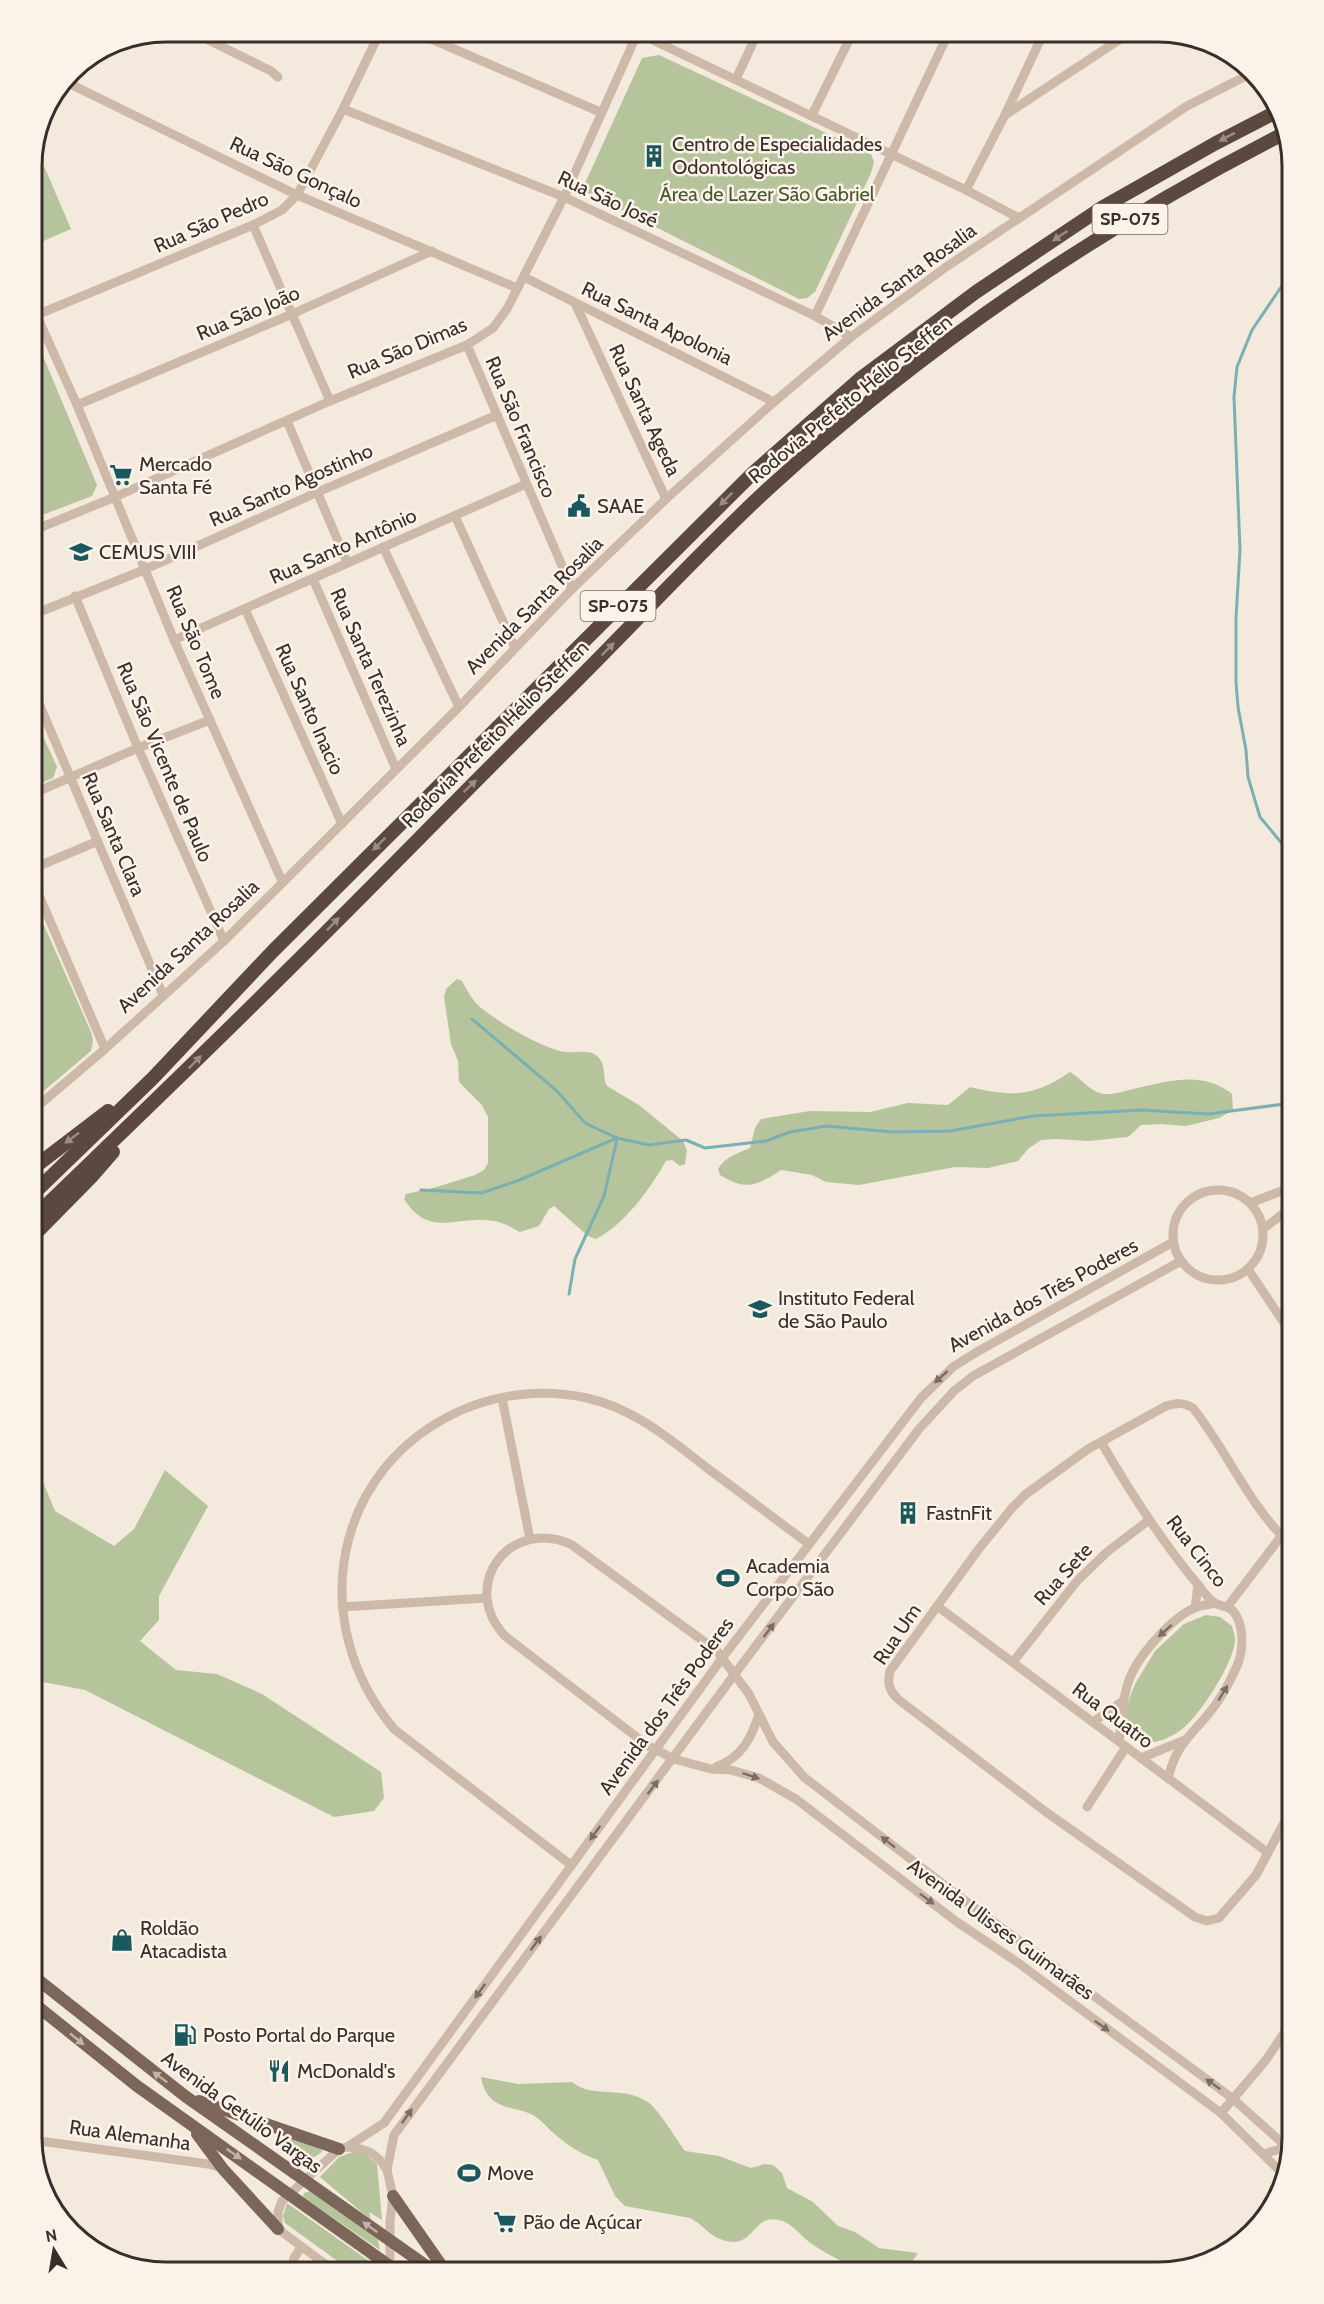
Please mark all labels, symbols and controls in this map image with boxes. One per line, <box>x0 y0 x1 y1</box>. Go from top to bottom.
street label: Rua São Gonçalo <box>226 131 366 213</box>
place label: Centro de Especialidades Odontológicas <box>672 132 882 179</box>
one-way arrow <box>1219 132 1236 142</box>
building icon: Centro de Especialidades Odontológicas <box>641 143 667 169</box>
street label: Rua São José <box>554 165 662 233</box>
park label: Área de Lazer São Gabriel <box>660 182 875 206</box>
street label: Rua São Pedro <box>150 186 272 258</box>
road number: SP-075 <box>1092 204 1168 234</box>
street label: Avenida Santa Rosalia <box>817 218 981 346</box>
one-way arrow <box>1052 230 1068 242</box>
street label: Rua Santa Apolonia <box>578 276 737 370</box>
street label: Rua São João <box>193 281 303 345</box>
street label: Rodovia Prefeito Hélio Steffen <box>743 310 957 488</box>
street label: Rua São Dimas <box>344 312 470 384</box>
street label: Rua Santa Ageda <box>604 340 686 480</box>
street label: Rua São Francisco <box>480 353 562 501</box>
street label: Rua Santo Agostinho <box>206 438 376 532</box>
place label: Mercado Santa Fé <box>139 452 212 499</box>
supermarket icon: Mercado Santa Fé <box>108 462 134 488</box>
one-way arrow <box>719 492 733 507</box>
public building icon: SAAE <box>566 493 592 519</box>
place label: SAAE <box>597 494 644 518</box>
street label: Rua Santo Antônio <box>266 503 420 589</box>
street label: Avenida Santa Rosalia <box>460 531 608 679</box>
school or university icon: CEMUS VIII <box>68 539 94 565</box>
place label: CEMUS VIII <box>99 540 197 564</box>
street label: Rua São Tome <box>161 582 231 702</box>
street label: Rua Santa Terezinha <box>325 584 417 750</box>
road number: SP-075 <box>580 591 656 621</box>
street label: Rodovia Prefeito Hélio Steffen <box>396 635 594 833</box>
street label: Rua Santo Inacio <box>270 640 350 778</box>
one-way arrow <box>601 642 615 656</box>
street label: Rua São Vicente de Paulo <box>112 658 218 866</box>
street label: Rua Santa Clara <box>77 769 151 900</box>
one-way arrow <box>463 779 478 793</box>
one-way arrow <box>372 836 386 851</box>
street label: Avenida Santa Rosalia <box>112 874 264 1018</box>
one-way arrow <box>325 918 339 932</box>
one-way arrow <box>187 1056 201 1070</box>
one-way arrow <box>65 1131 80 1143</box>
street label: Avenida dos Três Poderes <box>944 1233 1142 1357</box>
place label: Instituto Federal de São Paulo <box>778 1286 915 1333</box>
school or university icon: Instituto Federal de São Paulo <box>747 1296 773 1322</box>
one-way arrow <box>934 1370 949 1384</box>
building icon: FastnFit <box>895 1500 921 1526</box>
place label: FastnFit <box>926 1501 992 1525</box>
street label: Rua Cinco <box>1161 1510 1233 1592</box>
street label: Rua Sete <box>1029 1538 1097 1610</box>
place label: Academia Corpo São <box>746 1554 834 1601</box>
sports icon: Academia Corpo São <box>715 1565 741 1591</box>
street label: Rua Um <box>868 1599 926 1669</box>
street label: Avenida dos Três Poderes <box>594 1613 738 1799</box>
one-way arrow <box>762 1622 774 1637</box>
one-way arrow <box>1158 1624 1173 1637</box>
street label: Rua Quatro <box>1068 1677 1158 1753</box>
one-way arrow <box>1218 1684 1229 1701</box>
one-way arrow <box>742 1772 760 1781</box>
one-way arrow <box>647 1779 659 1795</box>
one-way arrow <box>589 1825 601 1840</box>
one-way arrow <box>880 1835 896 1848</box>
street label: Avenida Ulisses Guimarães <box>903 1853 1099 2005</box>
one-way arrow <box>919 1893 935 1905</box>
place label: Roldão Atacadista <box>140 1916 227 1963</box>
shop icon: Roldão Atacadista <box>109 1927 135 1953</box>
one-way arrow <box>530 1935 543 1951</box>
one-way arrow <box>474 1982 486 1998</box>
one-way arrow <box>1095 2019 1110 2031</box>
fuel station icon: Posto Portal do Parque <box>172 2022 198 2048</box>
place label: Posto Portal do Parque <box>203 2023 395 2047</box>
one-way arrow <box>69 2032 85 2045</box>
street label: Avenida Getúlio Vargas <box>157 2046 327 2178</box>
restaurant icon: McDonald's <box>266 2058 292 2084</box>
place label: McDonald's <box>297 2059 395 2083</box>
one-way arrow <box>152 2071 168 2083</box>
one-way arrow <box>1205 2078 1221 2090</box>
one-way arrow <box>401 2109 413 2124</box>
street label: Rua Alemanha <box>68 2115 193 2155</box>
one-way arrow <box>226 2148 242 2159</box>
sports icon: Move <box>456 2160 482 2186</box>
place label: Move <box>487 2161 534 2185</box>
supermarket icon: Pão de Açúcar <box>492 2209 518 2235</box>
place label: Pão de Açúcar <box>523 2210 642 2234</box>
north arrow <box>24 2220 84 2280</box>
one-way arrow <box>362 2222 378 2233</box>
text: N <box>44 2225 59 2246</box>

